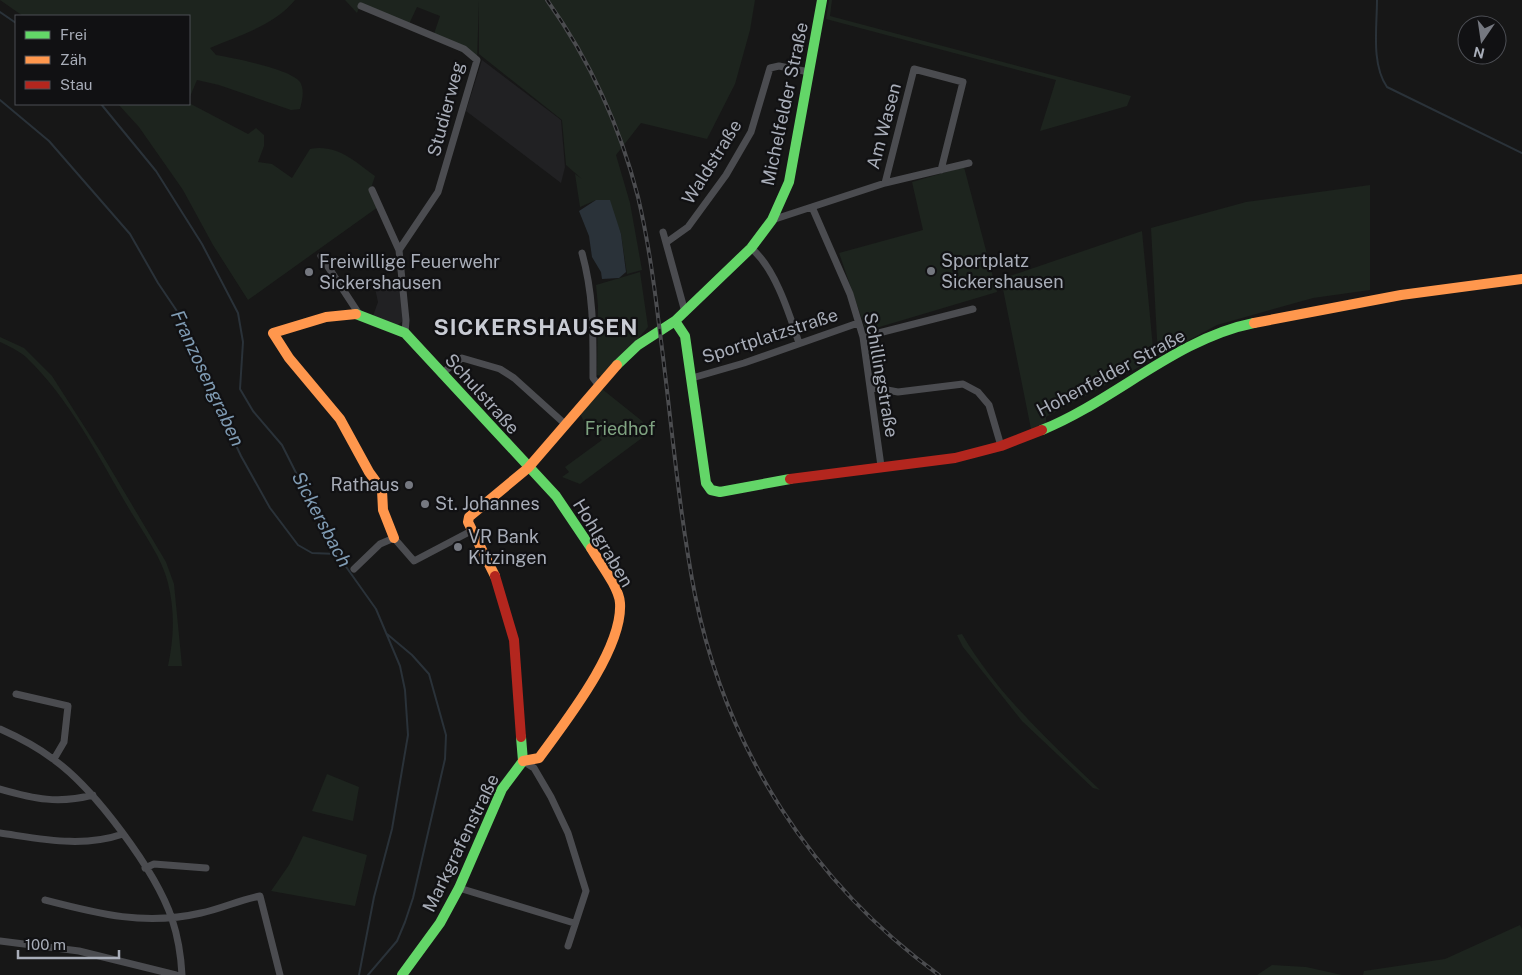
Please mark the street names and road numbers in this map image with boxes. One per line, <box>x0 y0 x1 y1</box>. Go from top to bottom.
street label: Michelfelder Straße <box>757 20 812 187</box>
street label: Studierweg <box>423 59 468 158</box>
street label: Am Wasen <box>862 81 905 171</box>
street label: Waldstraße <box>677 116 746 208</box>
street label: Sportplatzstraße <box>699 304 840 367</box>
street label: Schillingstraße <box>860 311 903 439</box>
street label: Hohenfelder Straße <box>1033 324 1189 421</box>
street label: Schulstraße <box>441 349 524 438</box>
street label: Hohlgraben <box>569 495 638 591</box>
street label: Markgrafenstraße <box>418 770 503 915</box>

